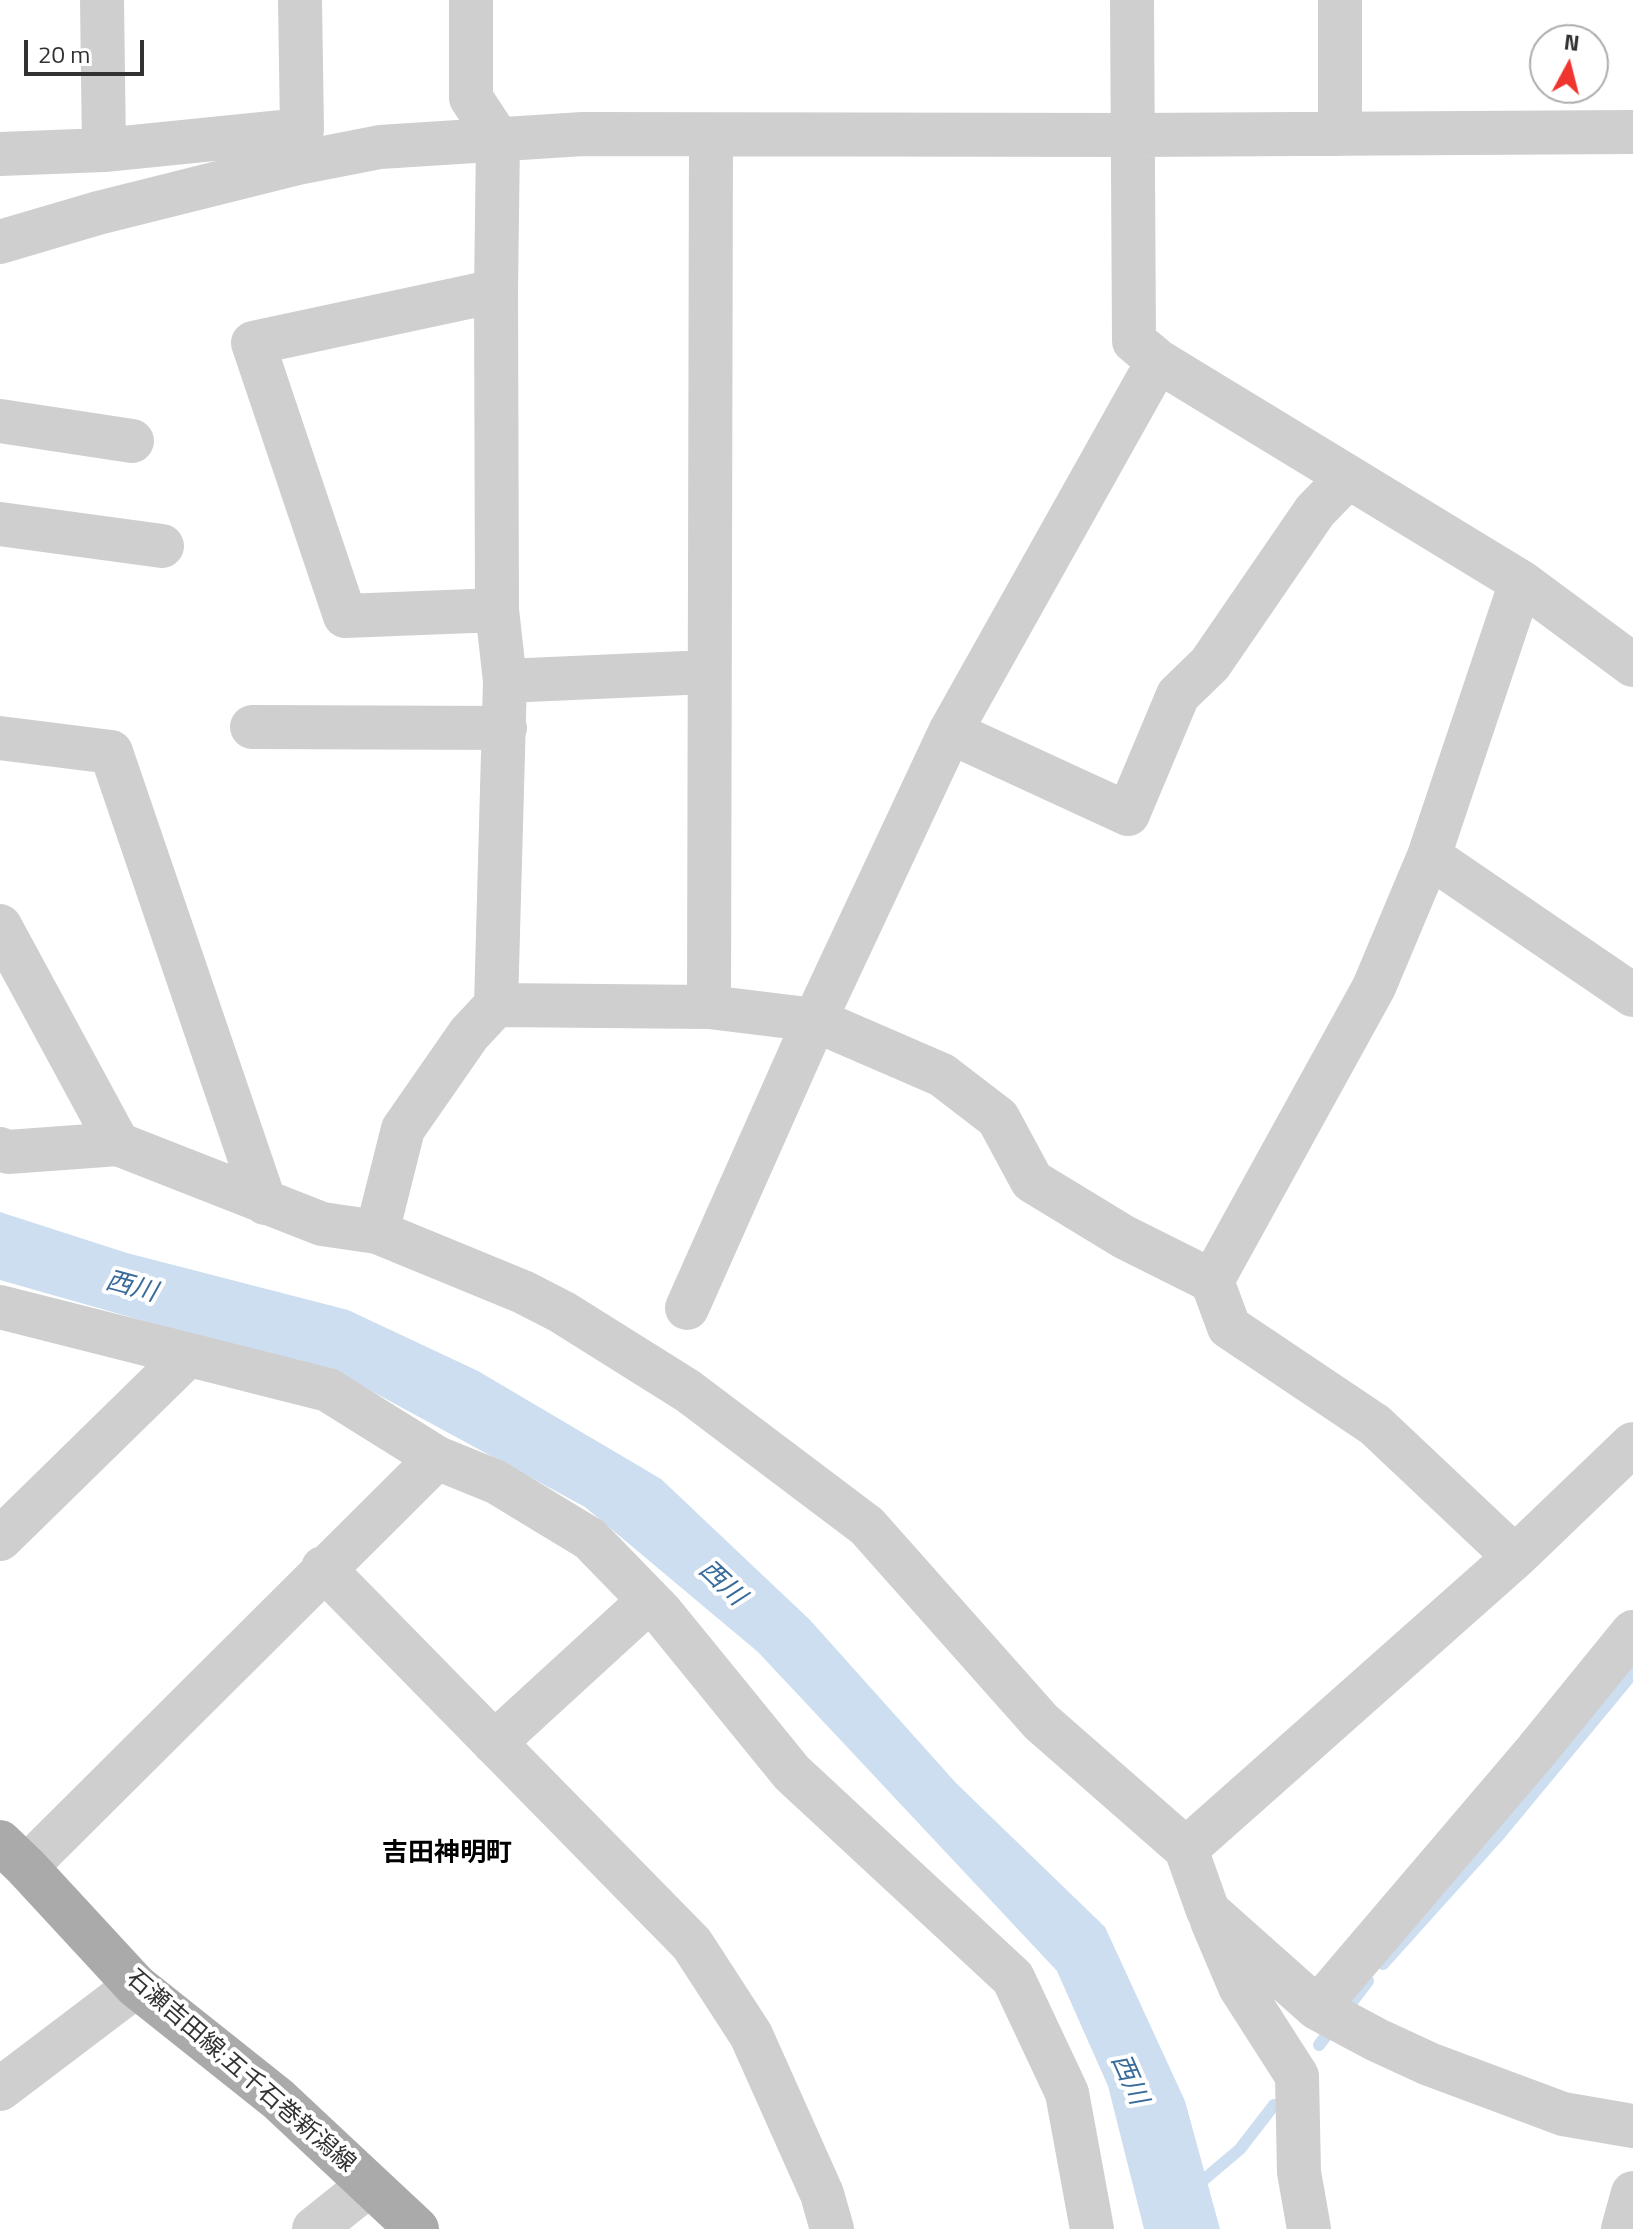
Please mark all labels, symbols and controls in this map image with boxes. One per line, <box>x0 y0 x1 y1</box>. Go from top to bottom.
scale bar <box>28 24 148 74</box>
north arrow <box>1529 24 1609 104</box>
text: N <box>1562 24 1581 60</box>
text: 20 m <box>38 36 90 72</box>
water label: 西川 <box>102 1266 160 1310</box>
water label: 西川 <box>691 1555 751 1613</box>
district label: 吉田神明町 <box>382 1839 512 1871</box>
street label: 石瀬吉田線;五千石巻新潟線 <box>120 1965 360 2179</box>
water label: 西川 <box>1103 2050 1153 2110</box>

